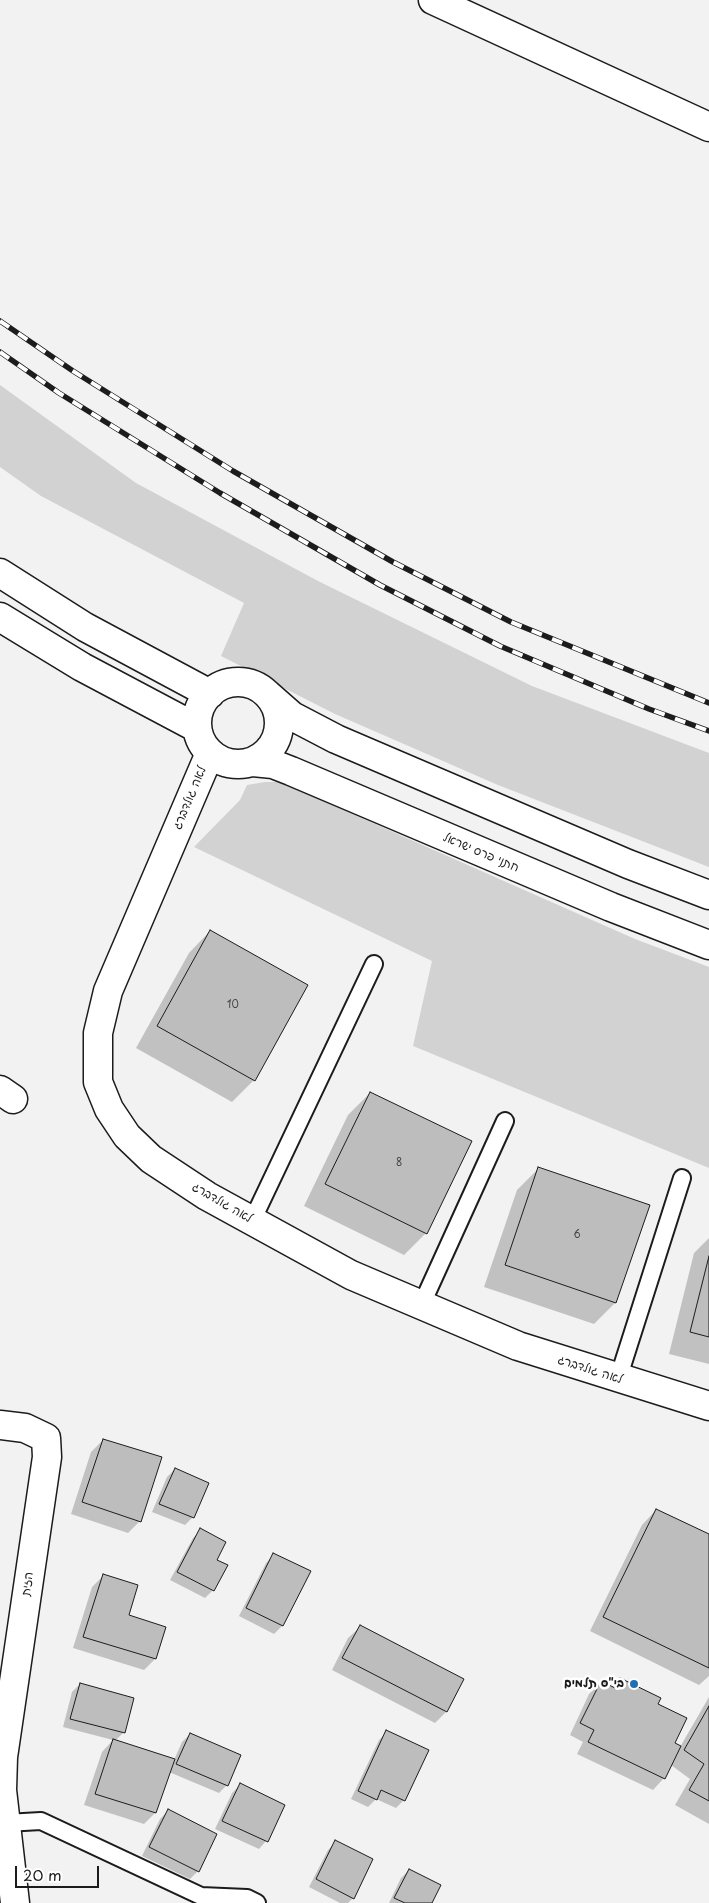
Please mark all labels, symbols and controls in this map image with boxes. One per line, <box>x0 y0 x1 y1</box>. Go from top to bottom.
street label: לאה גולדברג <box>170 764 210 832</box>
street label: חתני פרס ישראל <box>441 831 521 875</box>
house number: 10 <box>227 999 239 1011</box>
house number: 8 <box>396 1157 402 1169</box>
street label: לאה גולדברג <box>189 1180 255 1226</box>
house number: 6 <box>573 1229 581 1241</box>
street label: לאה גולדברג <box>556 1353 624 1387</box>
street label: הזית <box>19 1571 37 1597</box>
place label: בי"ס תלמים <box>564 1677 624 1691</box>
marker: בי"ס תלמים <box>628 1678 640 1690</box>
scale bar <box>18 1856 101 1888</box>
text: 20 m <box>23 1863 62 1886</box>

